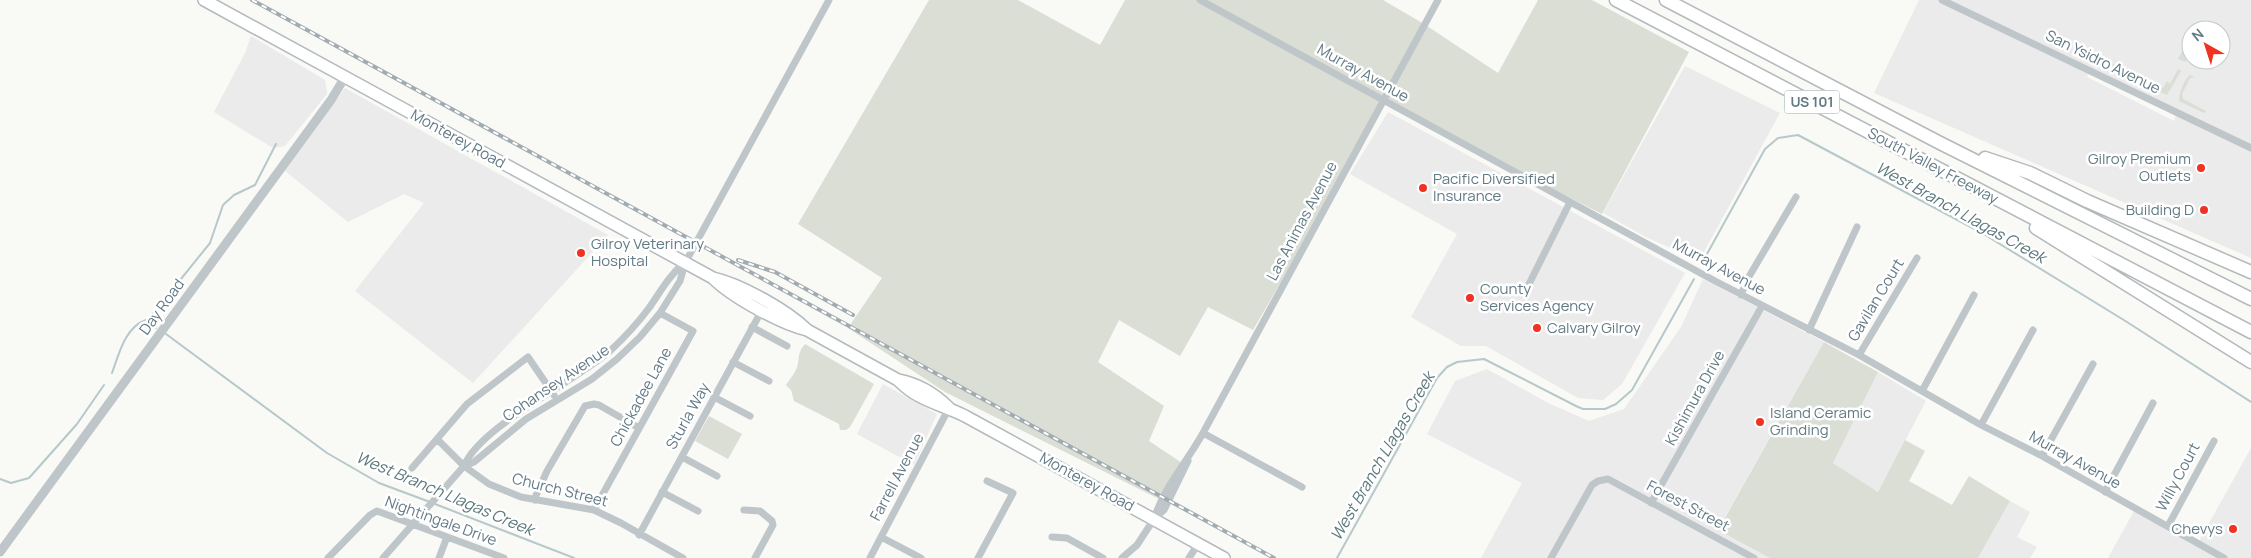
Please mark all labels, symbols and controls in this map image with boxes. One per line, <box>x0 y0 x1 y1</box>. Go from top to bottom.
north arrow <box>2181 20 2231 70</box>
text: N <box>2188 24 2207 45</box>
street label: San Ysidro Avenue <box>2042 25 2164 99</box>
street label: Murray Avenue <box>1313 39 1413 107</box>
road number: US 101 <box>1784 90 1840 114</box>
street label: Monterey Road <box>407 104 509 173</box>
street label: South Valley Freeway <box>1864 122 2002 209</box>
place label: Gilroy Premium Outlets <box>2088 148 2191 186</box>
water label: West Branch Llagas Creek <box>1872 156 2052 269</box>
street label: Las Animas Avenue <box>1261 157 1342 284</box>
marker: Gilroy Premium Outlets <box>2195 162 2207 174</box>
place label: Pacific Diversified Insurance <box>1433 168 1555 206</box>
marker: Pacific Diversified Insurance <box>1417 182 1429 194</box>
place label: Building D <box>2126 199 2194 220</box>
marker: Building D <box>2198 204 2210 216</box>
place label: Gilroy Veterinary Hospital <box>591 233 704 271</box>
street label: Murray Avenue <box>1669 233 1769 300</box>
marker: Gilroy Veterinary Hospital <box>575 247 587 259</box>
street label: Gavilan Court <box>1843 254 1909 345</box>
street label: Day Road <box>134 274 189 339</box>
place label: County Services Agency <box>1480 278 1594 316</box>
marker: County Services Agency <box>1464 292 1476 304</box>
place label: Calvary Gilroy <box>1547 317 1641 338</box>
marker: Calvary Gilroy <box>1531 322 1543 334</box>
street label: Cohansey Avenue <box>498 339 613 426</box>
street label: Chickadee Lane <box>605 343 677 450</box>
street label: Kishimura Drive <box>1660 346 1730 449</box>
water label: West Branch Llagas Creek <box>1325 366 1440 544</box>
street label: Sturla Way <box>661 378 715 453</box>
place label: Island Ceramic Grinding <box>1770 402 1871 440</box>
marker: Island Ceramic Grinding <box>1754 416 1766 428</box>
street label: Murray Avenue <box>2025 426 2125 494</box>
street label: Farrell Avenue <box>865 429 929 524</box>
street label: Willy Court <box>2151 439 2204 515</box>
water label: West Branch Llagas Creek <box>353 446 539 541</box>
street label: Monterey Road <box>1036 447 1138 516</box>
street label: Church Street <box>510 467 610 512</box>
street label: Forest Street <box>1643 475 1733 536</box>
street label: Nightingale Drive <box>382 491 500 551</box>
place label: Chevys <box>2172 518 2223 539</box>
marker: Chevys <box>2227 523 2239 535</box>

